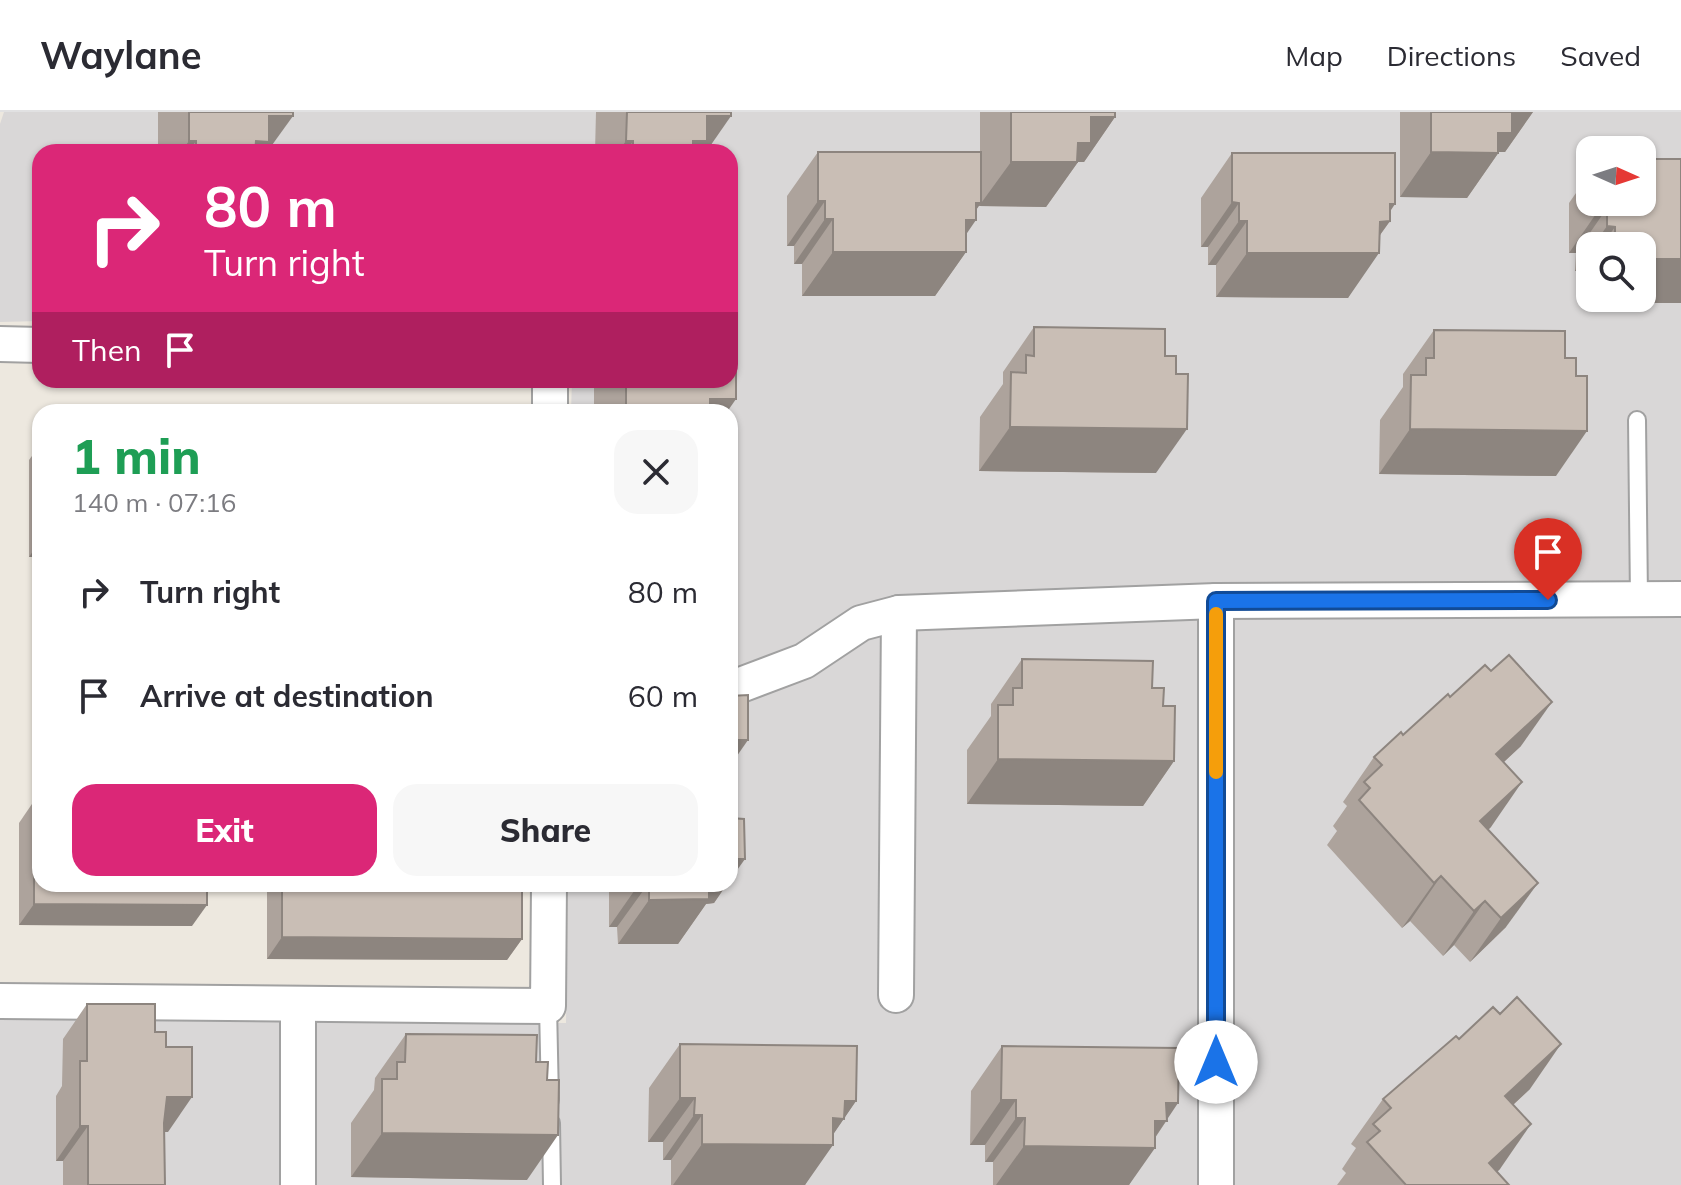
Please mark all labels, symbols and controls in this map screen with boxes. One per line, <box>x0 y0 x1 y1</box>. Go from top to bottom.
text: Waylane <box>40 31 202 79</box>
text: Map <box>1285 38 1343 73</box>
text: Directions <box>1387 38 1516 73</box>
text: Saved <box>1560 38 1641 73</box>
north arrow <box>1576 136 1656 216</box>
map controls <box>1576 136 1656 312</box>
text: 80 m <box>204 171 337 241</box>
icon: right <box>72 176 176 280</box>
button: search <box>1576 232 1656 312</box>
text: Turn right <box>204 240 365 285</box>
icon: arrive <box>158 328 202 372</box>
text: Then <box>72 331 142 369</box>
text: 1 min <box>72 426 201 486</box>
button: close <box>614 430 698 514</box>
text: 140 m · 07:16 <box>72 486 236 519</box>
pin <box>1514 518 1582 600</box>
icon: arrive <box>1526 530 1570 574</box>
icon: right <box>72 570 116 614</box>
text: Turn right <box>140 573 280 611</box>
text: 80 m <box>628 573 698 611</box>
icon: arrive <box>72 674 116 718</box>
text: Arrive at destination <box>140 677 434 715</box>
text: 60 m <box>628 677 698 715</box>
button: Exit <box>72 784 377 876</box>
button: Share <box>393 784 698 876</box>
position arrow <box>1174 1020 1258 1104</box>

